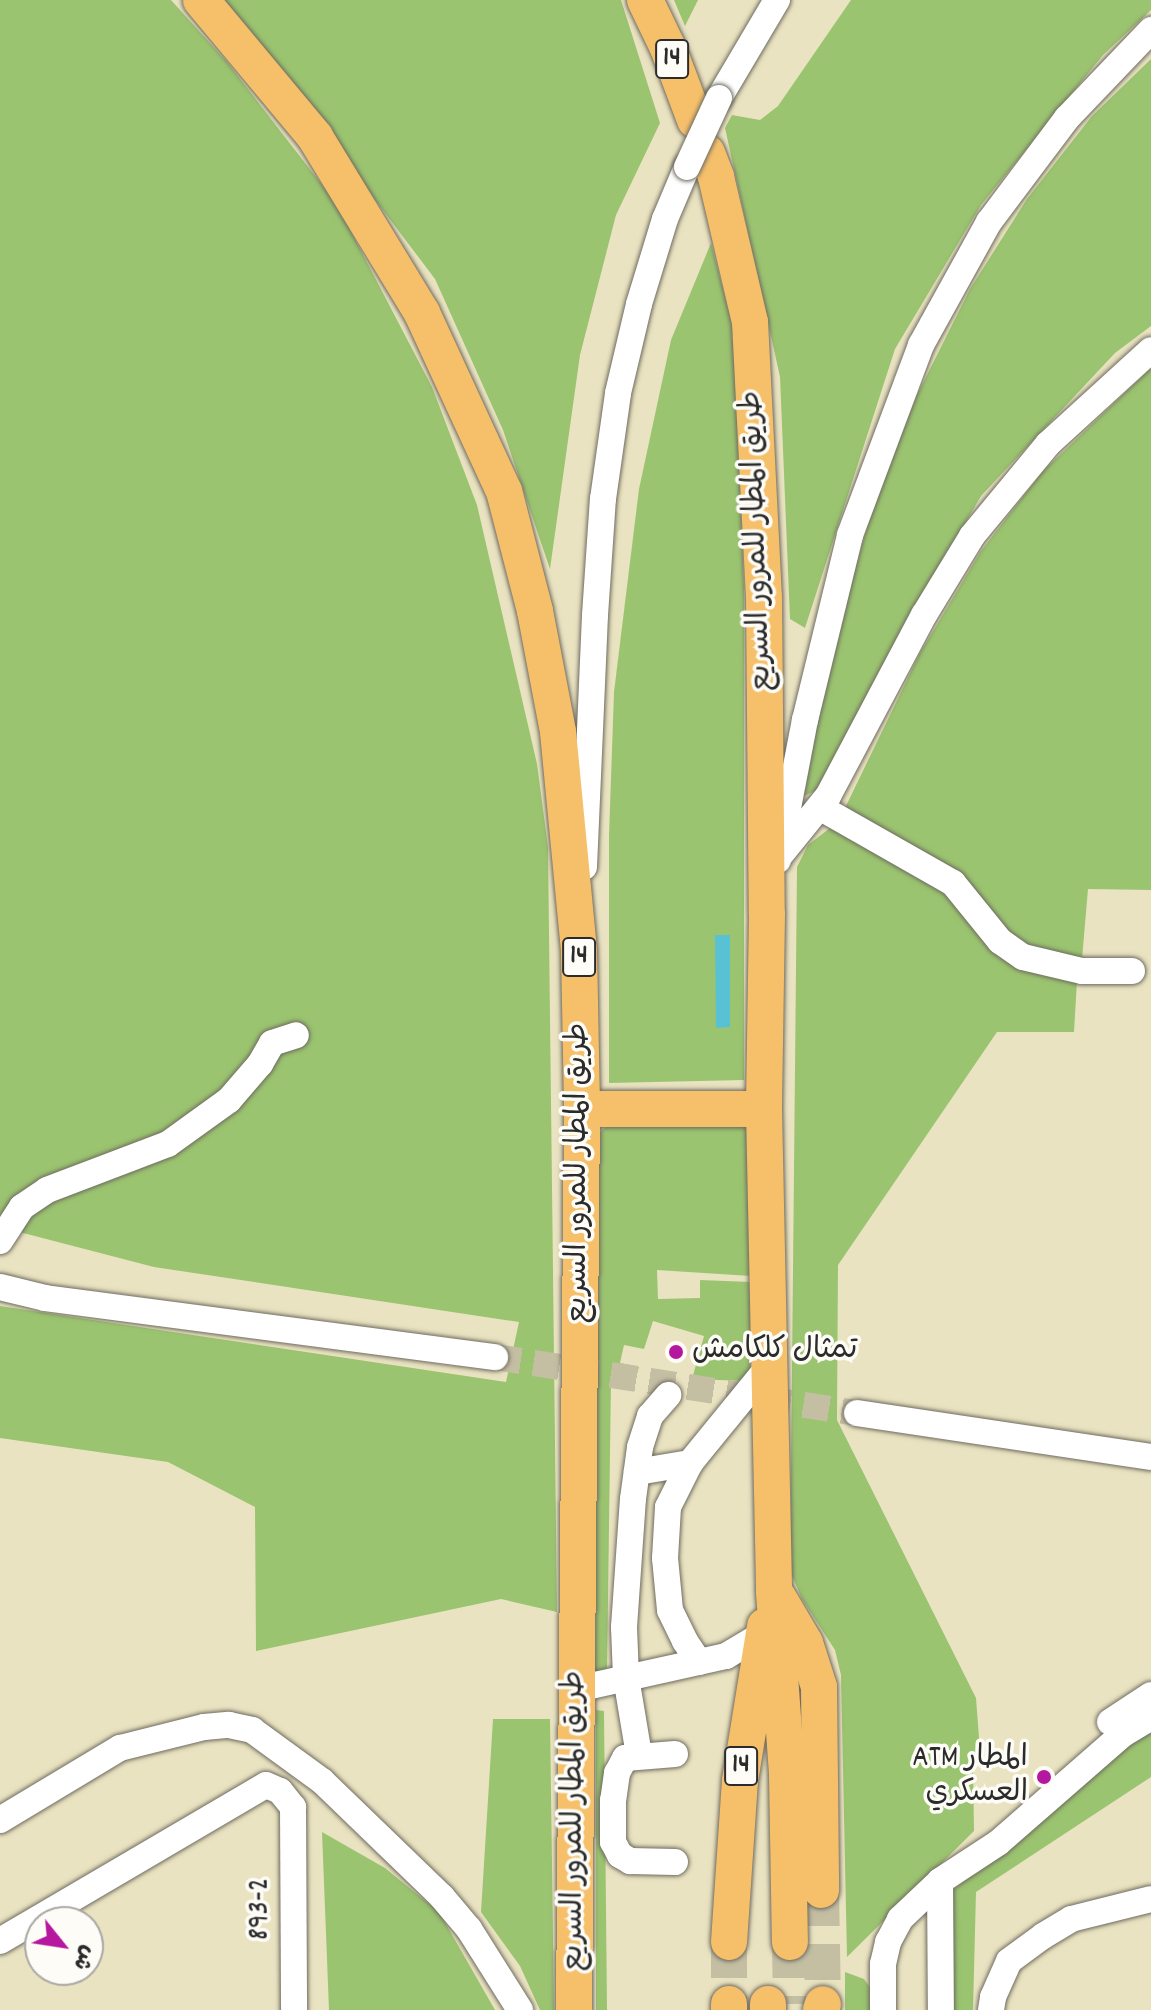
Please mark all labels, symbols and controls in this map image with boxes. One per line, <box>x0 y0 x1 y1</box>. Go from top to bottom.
road number: 14 <box>654 35 690 83</box>
street label: طريق المطار للمرور السريع <box>736 390 782 692</box>
road number: 14 <box>561 933 597 981</box>
street label: طريق المطار للمرور السريع <box>562 1023 598 1323</box>
place label: تمثال كلكامش <box>692 1334 858 1370</box>
marker: تمثال كلكامش <box>667 1343 685 1361</box>
street label: طريق المطار للمرور السريع <box>558 1671 594 1971</box>
road number: 14 <box>723 1742 759 1790</box>
place label: ATM المطار العسكري <box>912 1742 1028 1812</box>
marker: ATM المطار العسكري <box>1035 1768 1053 1786</box>
street label: 893-2 <box>244 1878 280 1940</box>
north arrow <box>24 1906 104 1986</box>
text: ش <box>64 1939 103 1975</box>

